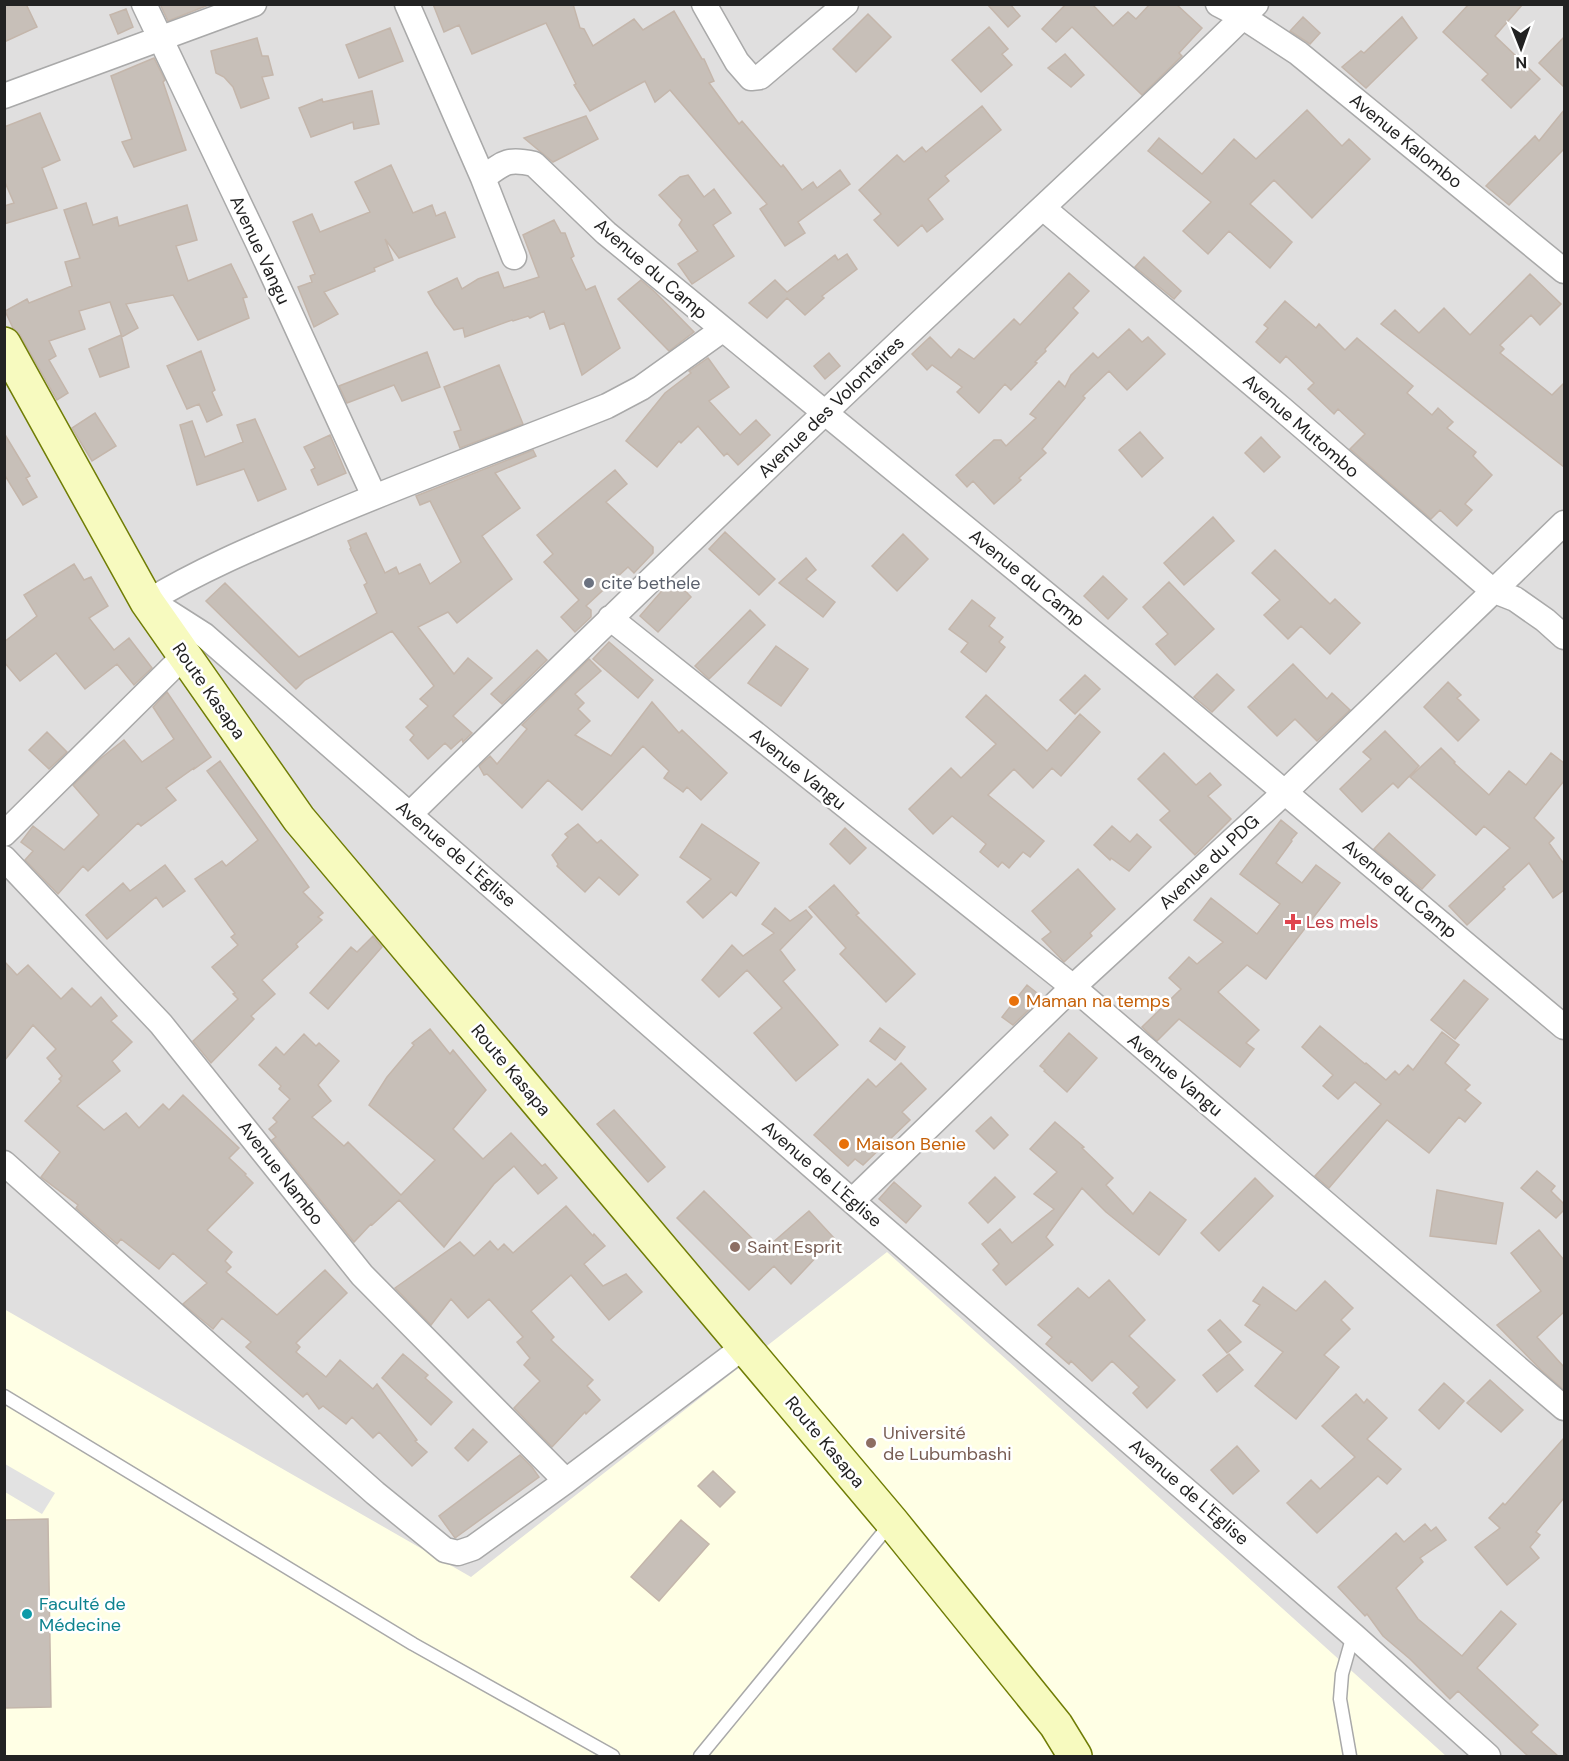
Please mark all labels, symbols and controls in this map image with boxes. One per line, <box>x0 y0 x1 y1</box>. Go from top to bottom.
north arrow <box>1491 18 1551 78</box>
text: N <box>1515 52 1527 73</box>
street label: Avenue Kalombo <box>1345 88 1467 194</box>
street label: Avenue Vangu <box>224 192 296 308</box>
street label: Avenue du Camp <box>589 213 713 325</box>
street label: Avenue des Volontaires <box>753 331 909 483</box>
street label: Avenue Mutombo <box>1238 369 1364 483</box>
street label: Avenue du Camp <box>964 524 1090 632</box>
place label: cite bethele <box>601 571 701 595</box>
marker: cite bethele <box>582 576 596 590</box>
street label: Route Kasapa <box>167 638 251 744</box>
street label: Avenue Vangu <box>745 723 851 815</box>
street label: Avenue de L'Eglise <box>391 795 521 913</box>
street label: Avenue du PDG <box>1154 809 1264 915</box>
street label: Avenue du Camp <box>1338 834 1462 944</box>
place label: Les mels <box>1306 910 1378 934</box>
marker: Les mels <box>1284 913 1302 931</box>
place label: Maman na temps <box>1026 989 1170 1013</box>
marker: Maman na temps <box>1007 994 1021 1008</box>
street label: Route Kasapa <box>466 1019 556 1121</box>
street label: Avenue Vangu <box>1122 1028 1228 1122</box>
street label: Avenue de L'Eglise <box>757 1115 887 1233</box>
street label: Avenue Nambo <box>233 1116 329 1230</box>
place label: Maison Benie <box>856 1132 966 1156</box>
marker: Maison Benie <box>837 1137 851 1151</box>
place label: Saint Esprit <box>747 1235 842 1259</box>
marker: Saint Esprit <box>728 1240 742 1254</box>
street label: Route Kasapa <box>780 1391 870 1493</box>
place label: Université de Lubumbashi <box>883 1421 1011 1466</box>
street label: Avenue de L'Eglise <box>1124 1433 1254 1551</box>
marker: Université de Lubumbashi <box>864 1436 878 1450</box>
place label: Faculté de Médecine <box>39 1592 126 1637</box>
marker: Faculté de Médecine <box>20 1607 34 1621</box>

